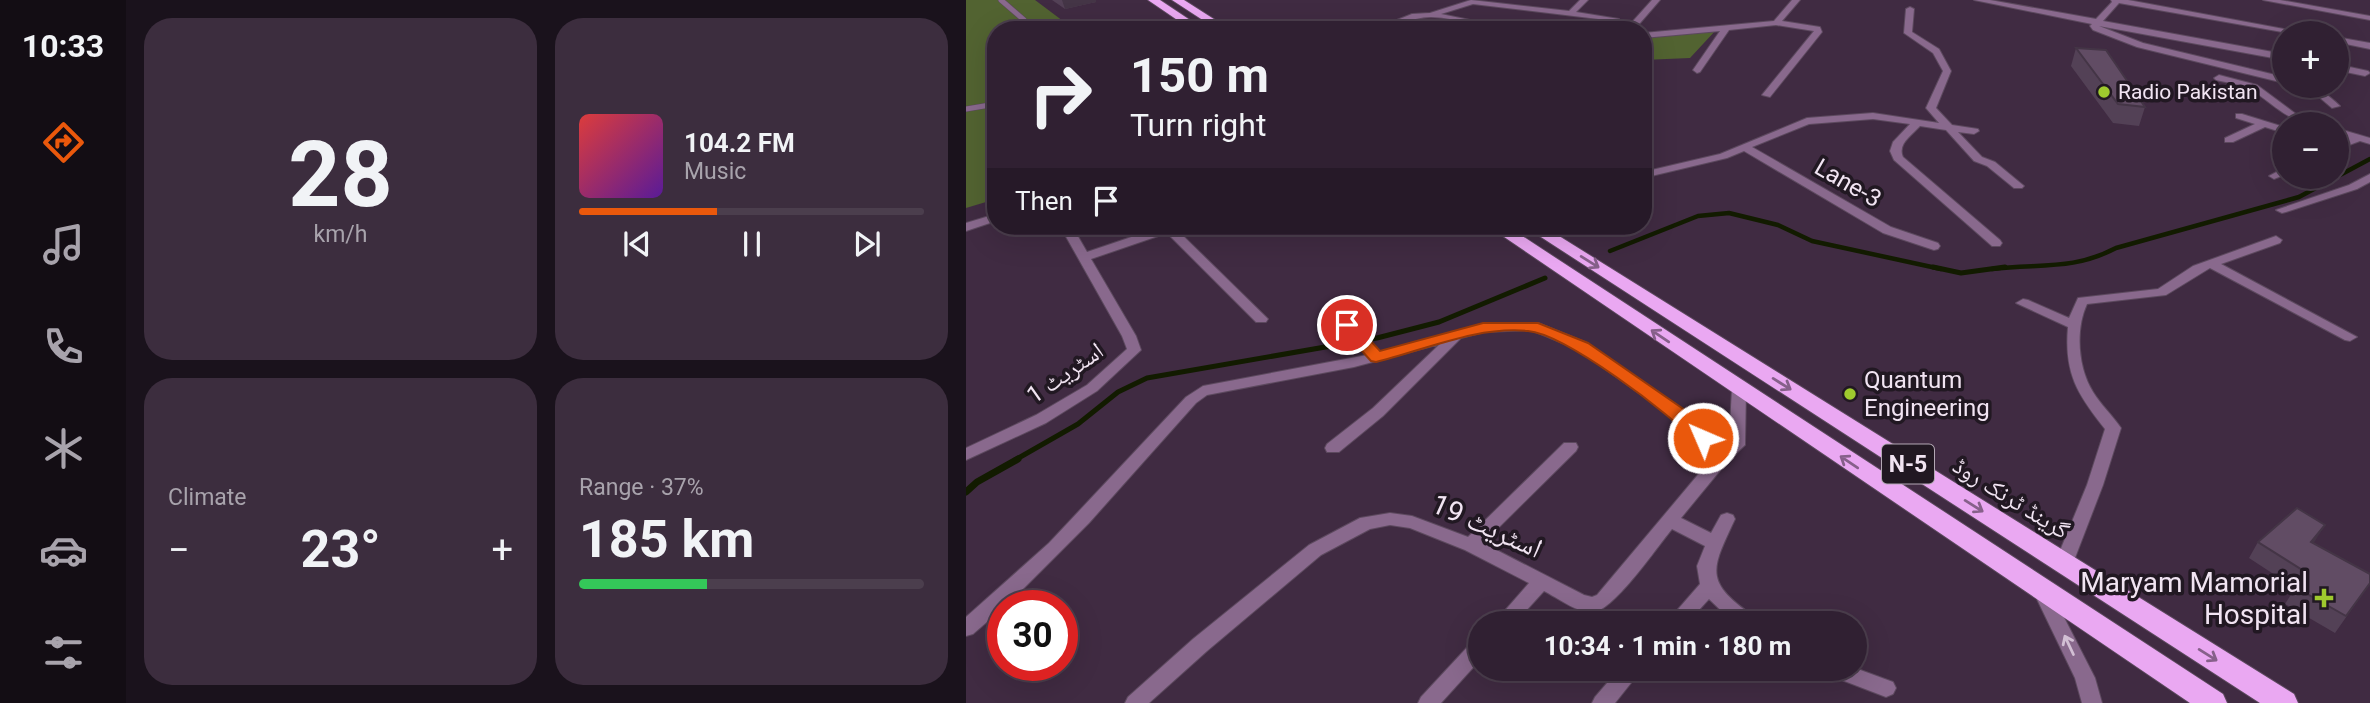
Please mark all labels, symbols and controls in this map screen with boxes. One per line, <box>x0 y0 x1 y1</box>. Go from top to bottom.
map controls <box>2272 21 2349 189</box>
button: + <box>2272 21 2349 98</box>
text: 10:33 <box>22 27 104 65</box>
text: 150 m <box>1130 47 1269 104</box>
icon: right <box>1015 49 1106 140</box>
place label: Radio Pakistan <box>2118 80 2258 104</box>
marker: Radio Pakistan <box>2096 84 2112 100</box>
text: Turn right <box>1130 106 1266 144</box>
button: − <box>2272 112 2349 189</box>
icon: directions <box>39 118 88 167</box>
text: 28 <box>288 122 393 228</box>
text: 104.2 FM <box>684 128 795 158</box>
street label: Lane-3 <box>1810 153 1886 213</box>
text: Music <box>684 158 746 185</box>
icon: arrive <box>1087 182 1125 220</box>
text: Then <box>1015 186 1073 216</box>
icon: music <box>39 220 88 269</box>
text: km/h <box>314 221 368 248</box>
icon: previous <box>618 225 656 263</box>
icon: pause <box>733 225 771 263</box>
icon: next <box>848 225 886 263</box>
one-way arrow <box>1580 255 1599 270</box>
pin <box>1317 295 1377 355</box>
icon: arrive <box>1328 306 1366 344</box>
icon: phone <box>39 322 88 371</box>
one-way arrow <box>1651 329 1670 343</box>
street label: اسٹریٹ 1 <box>1021 337 1109 409</box>
place label: Quantum Engineering <box>1864 366 1990 422</box>
one-way arrow <box>1772 377 1791 392</box>
marker: Quantum Engineering <box>1842 386 1858 402</box>
position arrow <box>1666 401 1740 475</box>
icon: climate <box>39 424 88 473</box>
road number: N-5 <box>1882 445 1934 484</box>
street label: گرینڈ ٹرنک روڈ <box>1948 451 2074 545</box>
one-way arrow <box>1840 455 1860 469</box>
text: Range · 37% <box>579 474 704 501</box>
text: Climate <box>168 484 247 511</box>
street label: اسٹریٹ 19 <box>1427 487 1547 565</box>
one-way arrow <box>1964 500 1984 514</box>
text: 185 km <box>579 509 754 570</box>
text: 23° <box>301 519 381 580</box>
icon: car <box>39 526 88 575</box>
text: − <box>168 528 190 572</box>
text: + <box>491 528 513 572</box>
place label: Maryam Mamorial Hospital <box>2080 566 2308 631</box>
marker: Maryam Mamorial Hospital <box>2314 588 2334 608</box>
speed limit sign: 30 <box>987 590 1078 681</box>
icon: filters <box>39 628 88 677</box>
text: 10:34 · 1 min · 180 m <box>1544 631 1791 661</box>
one-way arrow <box>2062 635 2076 656</box>
one-way arrow <box>2197 648 2217 662</box>

